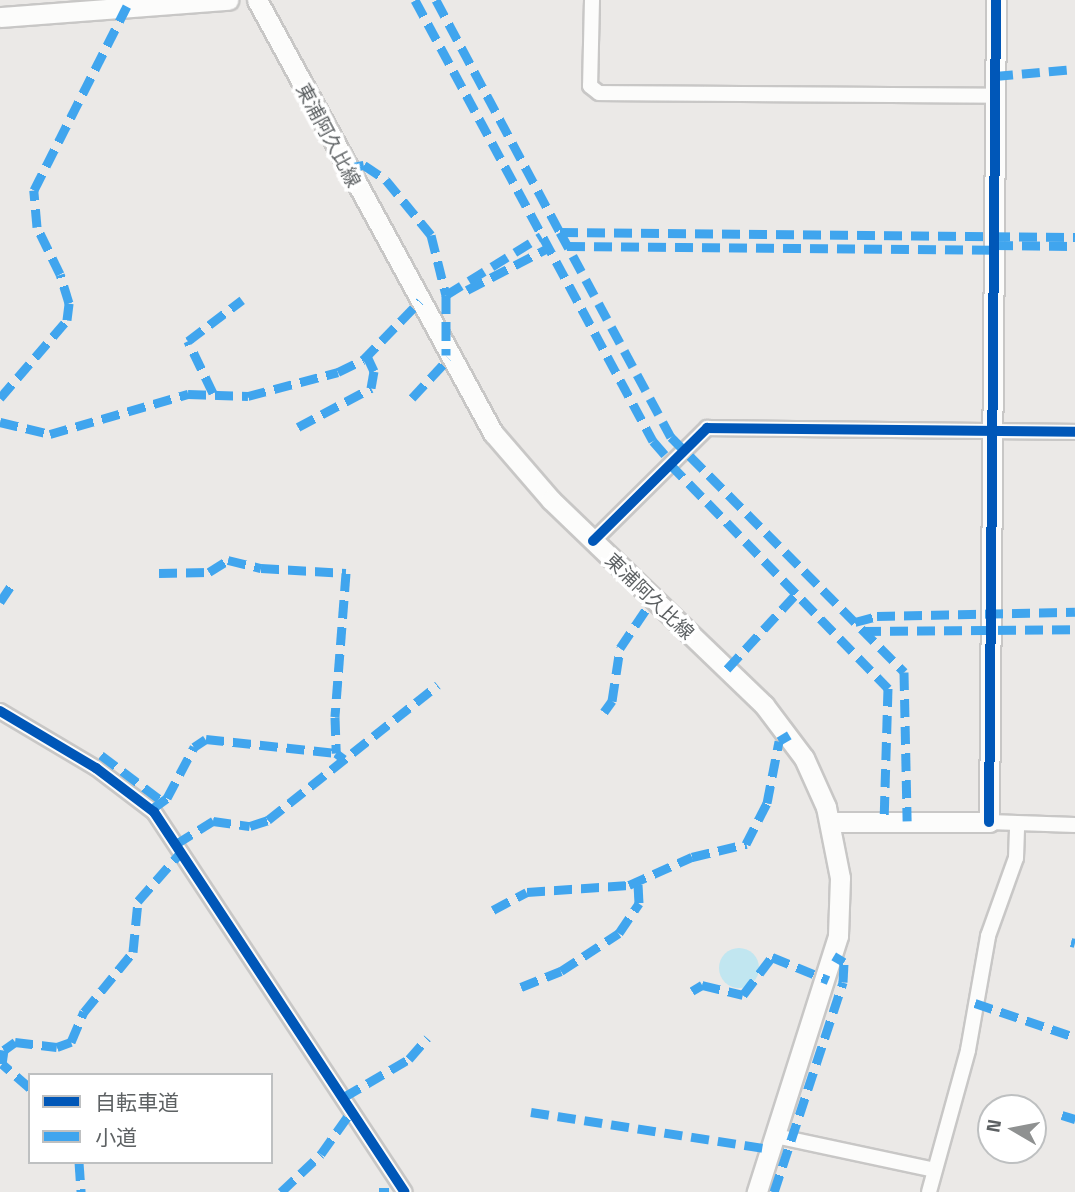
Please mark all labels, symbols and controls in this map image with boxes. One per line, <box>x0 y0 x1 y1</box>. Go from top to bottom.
street label: 東浦阿久比線 <box>292 79 366 191</box>
street label: 東浦阿久比線 <box>601 548 699 644</box>
legend <box>28 1073 273 1164</box>
text: 自転車道 <box>95 1086 179 1118</box>
north arrow <box>977 1094 1047 1164</box>
text: N <box>977 1117 1008 1135</box>
text: 小道 <box>95 1121 137 1153</box>

